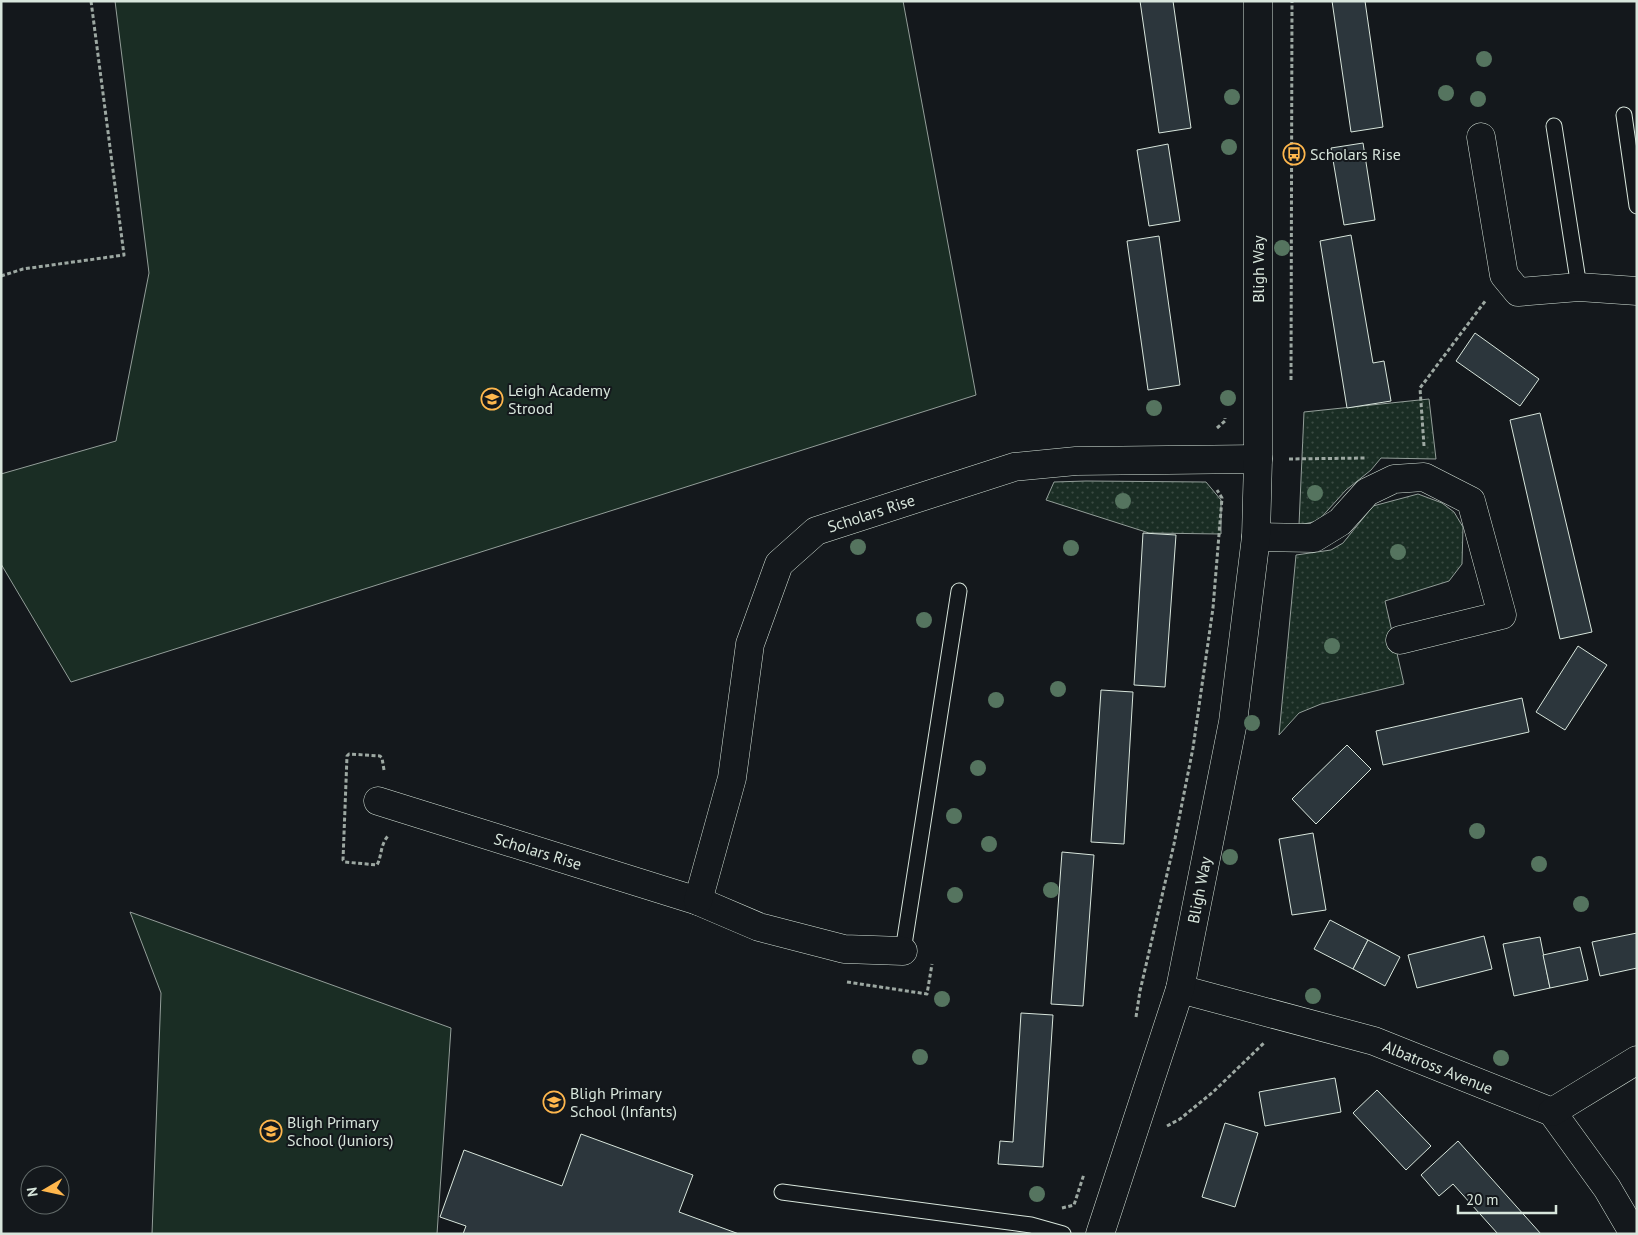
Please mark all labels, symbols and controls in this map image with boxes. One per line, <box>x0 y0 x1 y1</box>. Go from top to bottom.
bus stop icon: Scholars Rise <box>1282 142 1306 166</box>
place label: Scholars Rise <box>1310 144 1401 164</box>
street label: Bligh Way <box>1248 235 1268 303</box>
place label: Leigh Academy Strood <box>508 380 611 418</box>
school or university icon: Leigh Academy Strood <box>480 387 504 411</box>
street label: Scholars Rise <box>825 489 917 537</box>
street label: Scholars Rise <box>492 828 584 874</box>
street label: Bligh Way <box>1183 854 1215 925</box>
street label: Albatross Avenue <box>1380 1036 1496 1098</box>
place label: Bligh Primary School (Infants) <box>570 1083 677 1121</box>
school or university icon: Bligh Primary School (Infants) <box>542 1090 566 1114</box>
place label: Bligh Primary School (Juniors) <box>287 1112 394 1150</box>
school or university icon: Bligh Primary School (Juniors) <box>259 1119 283 1143</box>
north arrow <box>20 1165 70 1215</box>
scale bar <box>1458 1182 1556 1214</box>
text: N <box>23 1186 42 1198</box>
text: 20 m <box>1466 1190 1499 1209</box>

